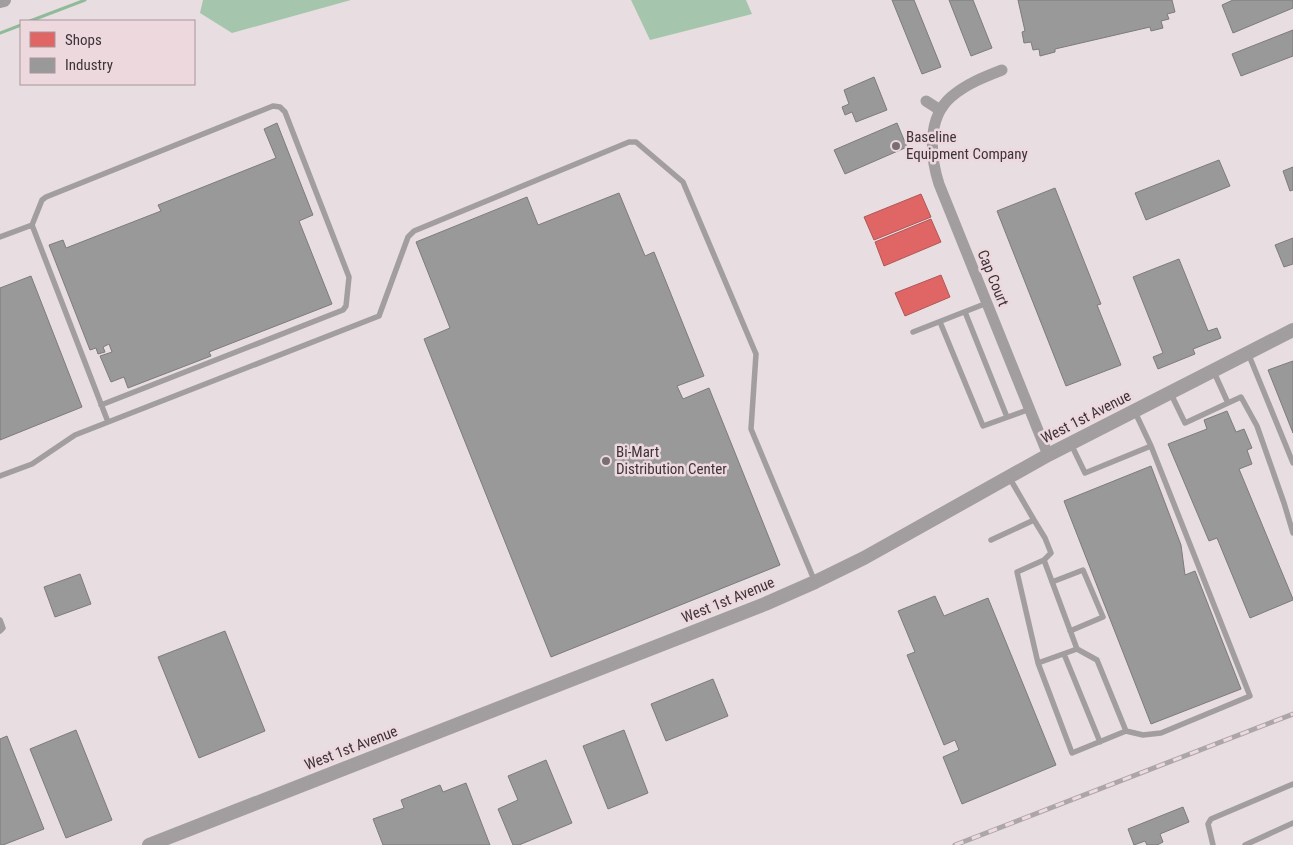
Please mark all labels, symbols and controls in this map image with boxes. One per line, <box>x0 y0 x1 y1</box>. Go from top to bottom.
legend <box>20 20 195 85</box>
text: Shops <box>65 31 102 49</box>
text: Industry <box>65 56 113 74</box>
place label: Baseline Equipment Company <box>906 128 1028 163</box>
marker: Baseline Equipment Company <box>890 140 902 152</box>
street label: Cap Court <box>974 247 1012 309</box>
street label: West 1st Avenue <box>1038 387 1134 447</box>
place label: Bi-Mart Distribution Center <box>616 443 727 478</box>
marker: Bi-Mart Distribution Center <box>600 455 612 467</box>
street label: West 1st Avenue <box>679 573 777 627</box>
street label: West 1st Avenue <box>302 722 400 774</box>

